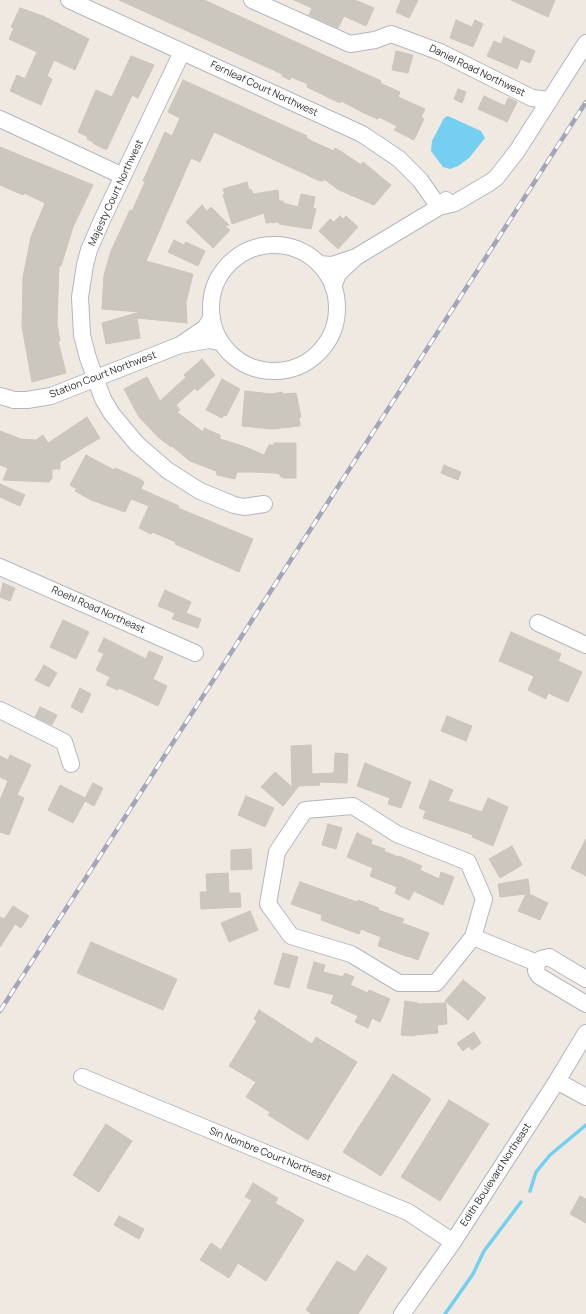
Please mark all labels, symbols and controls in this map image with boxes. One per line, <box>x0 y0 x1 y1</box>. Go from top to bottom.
street label: Daniel Road Northwest <box>427 43 527 99</box>
street label: Fernleaf Court Northwest <box>208 59 320 119</box>
street label: Majesty Court Northwest <box>86 138 146 248</box>
street label: Station Court Northwest <box>48 349 158 401</box>
street label: Roehl Road Northeast <box>49 584 147 636</box>
street label: Edith Boulevard Northeast <box>458 1121 534 1229</box>
street label: Sin Nombre Court Northeast <box>207 1125 333 1185</box>

